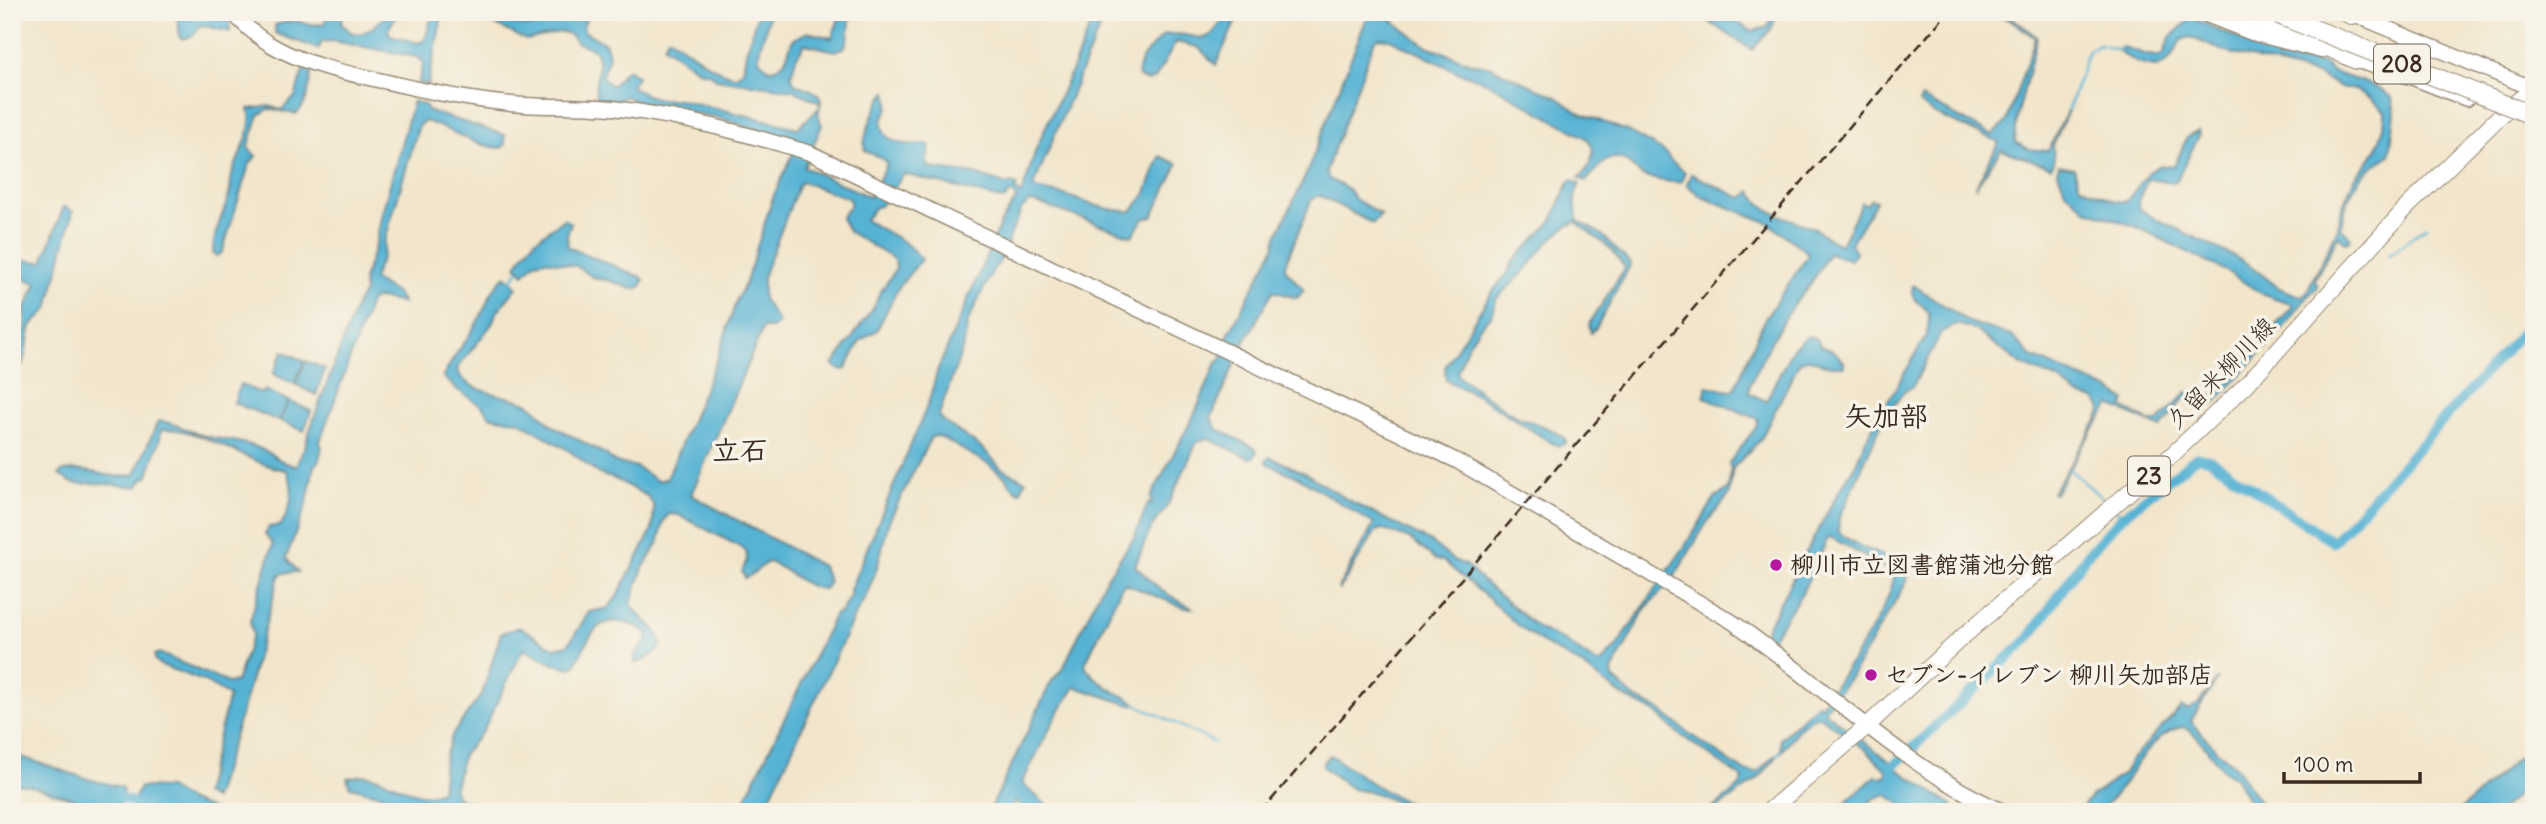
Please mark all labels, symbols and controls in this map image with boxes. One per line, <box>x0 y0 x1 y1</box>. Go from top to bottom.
road number: 208 <box>2374 44 2430 83</box>
street label: 久留米柳川線 <box>2159 310 2281 435</box>
district label: 矢加部 <box>1844 398 1928 434</box>
district label: 立石 <box>712 432 768 468</box>
road number: 23 <box>2128 456 2170 496</box>
place label: 柳川市立図書館蒲池分館 <box>1790 549 2054 579</box>
marker: 柳川市立図書館蒲池分館 <box>1768 557 1784 573</box>
place label: セブン-イレブン 柳川矢加部店 <box>1885 659 2213 689</box>
marker: セブン-イレブン 柳川矢加部店 <box>1863 667 1879 683</box>
scale bar <box>2284 740 2420 784</box>
text: 100 m <box>2294 751 2353 778</box>

